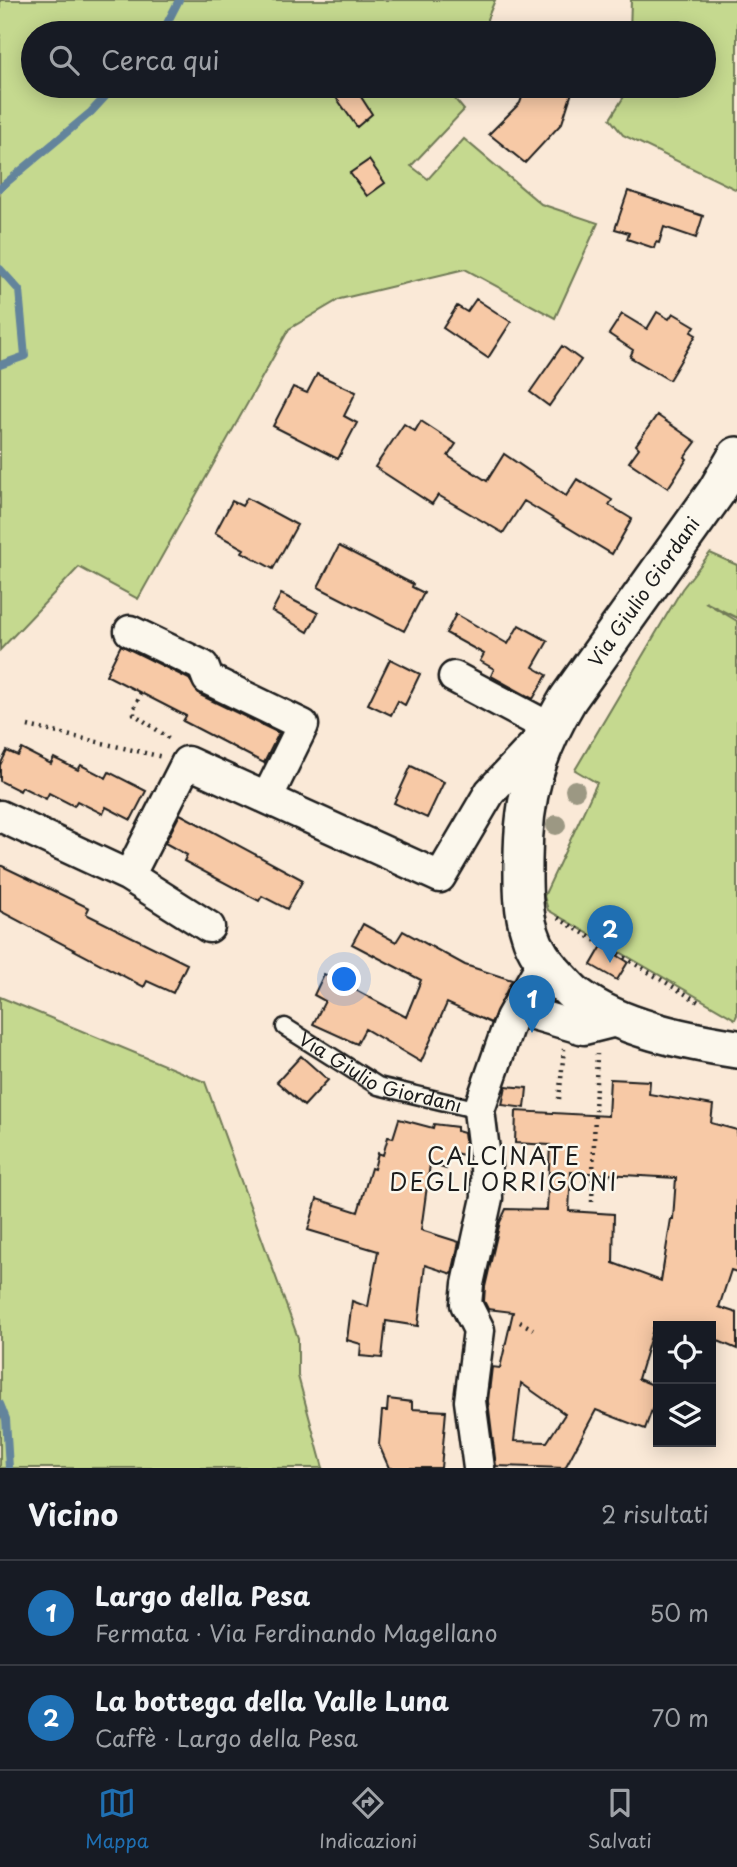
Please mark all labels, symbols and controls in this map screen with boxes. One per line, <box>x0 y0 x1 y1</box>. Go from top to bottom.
search box <box>21 21 716 98</box>
text: Cerca qui <box>101 40 220 79</box>
icon: search <box>45 41 83 79</box>
street label: Via Giulio Giordani <box>581 511 706 672</box>
pin: 2 <box>587 905 633 963</box>
your location <box>327 962 361 996</box>
pin: 1 <box>509 975 555 1033</box>
street label: Via Giulio Giordani <box>293 1024 465 1118</box>
district label: CALCINATE DEGLI ORRIGONI <box>389 1138 619 1199</box>
map controls <box>653 1321 716 1447</box>
button: locate <box>653 1321 716 1384</box>
button: layers <box>653 1384 716 1447</box>
text: Vicino <box>28 1491 118 1536</box>
text: 2 risultati <box>601 1496 709 1531</box>
text: Largo della Pesa <box>95 1576 310 1615</box>
text: 1 <box>46 1595 57 1630</box>
text: 50 m <box>649 1595 709 1630</box>
text: Fermata · Via Ferdinando Magellano <box>95 1615 498 1650</box>
text: La bottega della Valle Luna <box>95 1681 449 1720</box>
text: 2 <box>43 1700 59 1735</box>
text: 70 m <box>651 1700 709 1735</box>
text: Caffè · Largo della Pesa <box>95 1720 358 1755</box>
tab: Mappa <box>85 1784 149 1854</box>
tab: Indicazioni <box>319 1784 417 1854</box>
tab: Salvati <box>588 1784 652 1854</box>

